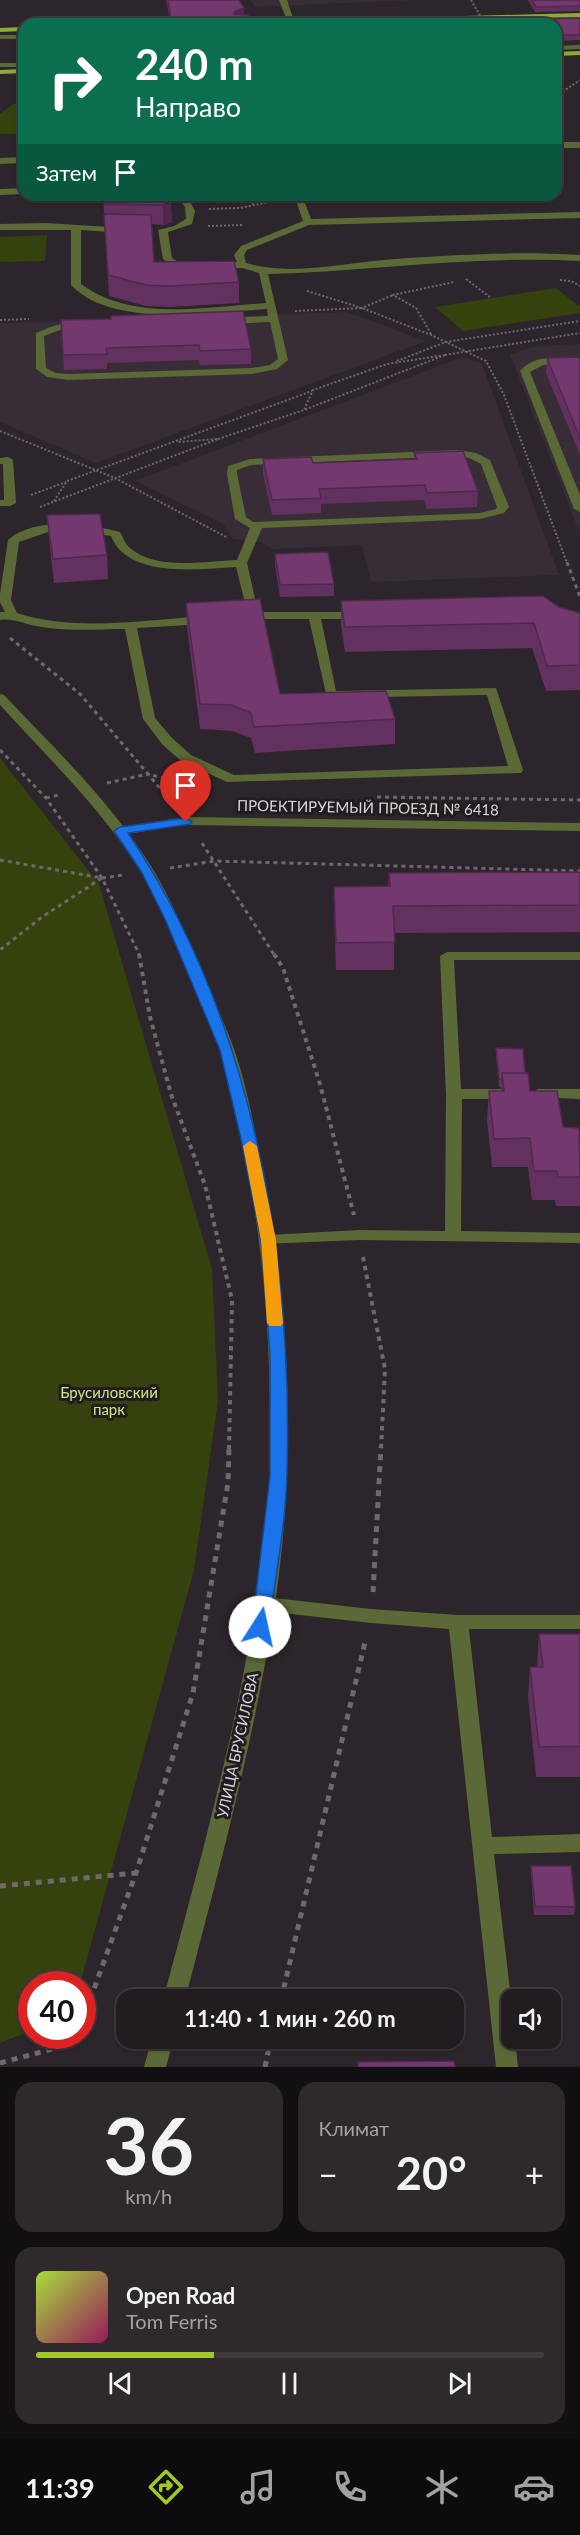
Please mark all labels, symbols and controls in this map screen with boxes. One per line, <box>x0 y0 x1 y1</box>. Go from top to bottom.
text: 240 m <box>135 39 253 89</box>
icon: right <box>36 42 114 120</box>
text: Направо <box>135 90 241 123</box>
icon: arrive <box>109 156 142 189</box>
text: Затем <box>36 159 97 186</box>
pin <box>160 760 211 822</box>
icon: arrive <box>169 769 202 802</box>
street label: ПРОЕКТИРУЕМЫЙ ПРОЕЗД № 6418 <box>237 796 499 818</box>
park label: Брусиловский парк <box>60 1383 158 1418</box>
position arrow <box>228 1595 292 1659</box>
street label: УЛИЦА БРУСИЛОВА <box>213 1670 261 1819</box>
speed limit sign: 40 <box>18 1971 96 2049</box>
map controls <box>501 1989 561 2049</box>
button: sound <box>501 1989 561 2049</box>
text: 11:40 · 1 мин · 260 m <box>184 2005 396 2032</box>
text: 36 <box>104 2098 194 2192</box>
text: Климат <box>319 2116 389 2140</box>
text: 20° <box>396 2146 467 2200</box>
text: − <box>319 2154 338 2194</box>
text: + <box>525 2154 544 2194</box>
text: km/h <box>125 2184 172 2208</box>
text: Open Road <box>126 2282 235 2309</box>
text: Tom Ferris <box>126 2309 217 2333</box>
icon: previous <box>104 2367 137 2400</box>
icon: pause <box>273 2367 306 2400</box>
icon: next <box>443 2367 476 2400</box>
icon: directions <box>145 2466 187 2508</box>
icon: music <box>237 2466 279 2508</box>
icon: phone <box>329 2466 371 2508</box>
icon: climate <box>421 2466 463 2508</box>
icon: car <box>513 2466 555 2508</box>
text: 11:39 <box>25 2471 95 2504</box>

